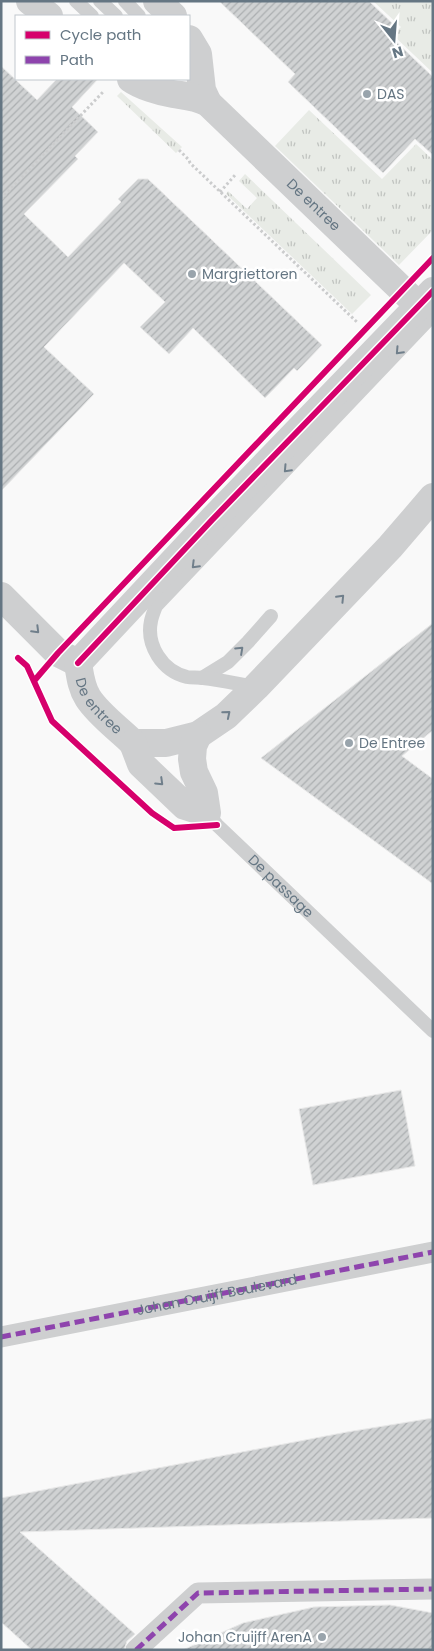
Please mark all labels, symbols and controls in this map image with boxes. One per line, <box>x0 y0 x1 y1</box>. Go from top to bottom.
legend <box>15 15 190 80</box>
north arrow <box>369 15 419 65</box>
text: Cycle path <box>60 24 141 45</box>
text: N <box>390 41 406 64</box>
text: Path <box>60 49 94 70</box>
place label: DAS <box>377 84 405 104</box>
marker: DAS <box>361 88 373 100</box>
street label: De entree <box>282 174 345 236</box>
place label: Margriettoren <box>202 264 298 284</box>
marker: Margriettoren <box>186 268 198 280</box>
one-way arrow <box>396 345 405 354</box>
one-way arrow <box>284 463 293 472</box>
one-way arrow <box>192 559 201 568</box>
one-way arrow <box>335 595 344 604</box>
one-way arrow <box>30 625 39 634</box>
one-way arrow <box>234 647 243 656</box>
street label: De entree <box>71 675 127 739</box>
one-way arrow <box>221 711 230 720</box>
place label: De Entree <box>359 733 425 753</box>
marker: De Entree <box>343 737 355 749</box>
one-way arrow <box>155 776 164 785</box>
street label: De passage <box>244 850 318 922</box>
street label: Johan Cruijff Boulevard <box>135 1269 299 1320</box>
place label: Johan Cruijff ArenA <box>178 1627 312 1647</box>
marker: Johan Cruijff ArenA <box>316 1631 328 1643</box>

